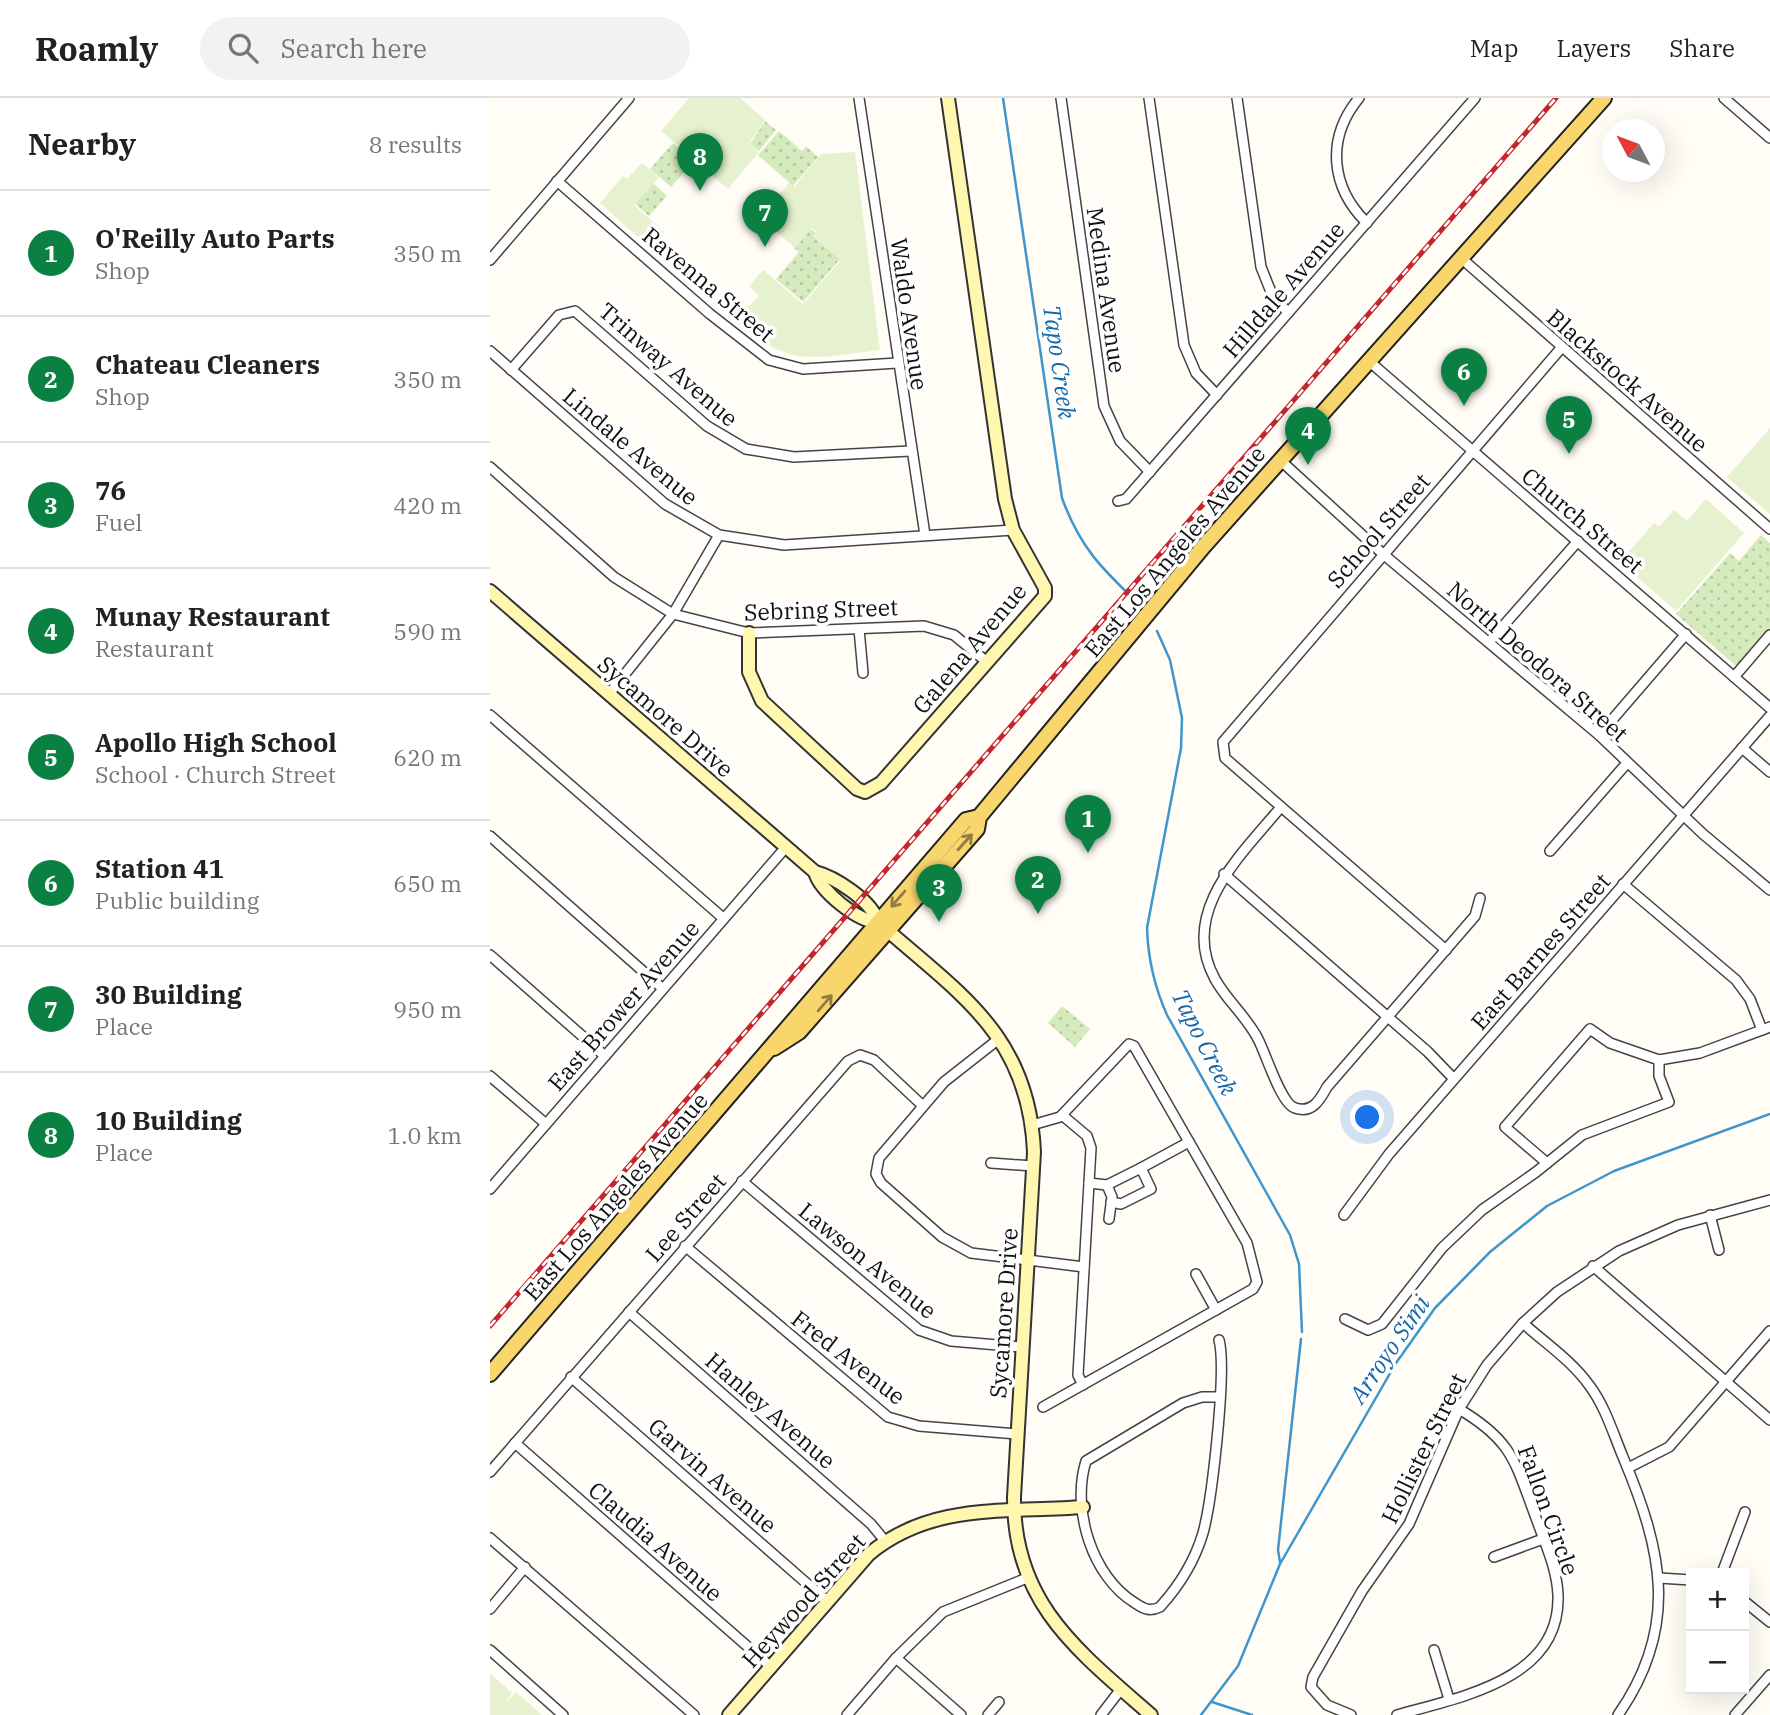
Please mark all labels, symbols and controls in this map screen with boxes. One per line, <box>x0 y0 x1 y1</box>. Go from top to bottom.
search box <box>200 17 690 80</box>
text: Roamly <box>35 27 158 70</box>
icon: search <box>224 29 262 67</box>
text: Search here <box>280 31 427 65</box>
text: Map <box>1470 32 1518 64</box>
text: Layers <box>1556 32 1631 64</box>
text: Share <box>1669 32 1735 64</box>
north arrow <box>1602 119 1665 182</box>
text: Nearby <box>28 124 136 163</box>
text: 8 results <box>369 129 462 159</box>
pin: 8 <box>677 133 723 191</box>
pin: 7 <box>742 189 788 247</box>
street label: Medina Avenue <box>1081 205 1133 375</box>
street label: Hilldale Avenue <box>1216 215 1350 363</box>
street label: Ravenna Street <box>637 220 781 348</box>
text: O'Reilly Auto Parts <box>95 221 335 255</box>
street label: Waldo Avenue <box>884 236 936 392</box>
text: 1 <box>44 238 58 268</box>
text: 350 m <box>393 238 462 268</box>
text: Shop <box>95 255 150 285</box>
street label: Trinway Avenue <box>593 295 745 433</box>
street label: Blackstock Avenue <box>1541 302 1715 458</box>
water label: Tapo Creek <box>1036 303 1084 421</box>
text: Chateau Cleaners <box>95 347 320 381</box>
pin: 6 <box>1441 348 1487 406</box>
text: 2 <box>44 364 58 394</box>
text: 350 m <box>393 364 462 394</box>
text: Shop <box>95 381 150 411</box>
street label: Lindale Avenue <box>557 381 705 511</box>
pin: 5 <box>1546 396 1592 454</box>
pin: 4 <box>1285 407 1331 465</box>
street label: East Los Angeles Avenue <box>1077 439 1271 663</box>
street label: Church Street <box>1516 460 1650 580</box>
street label: School Street <box>1320 466 1436 594</box>
text: 76 <box>95 473 126 507</box>
text: 3 <box>44 490 58 520</box>
text: 420 m <box>393 490 462 520</box>
text: Fuel <box>95 507 142 537</box>
street label: North Deodora Street <box>1441 574 1635 748</box>
street label: Galena Avenue <box>905 576 1033 720</box>
street label: Sebring Street <box>743 591 899 627</box>
text: Munay Restaurant <box>95 599 330 633</box>
text: 4 <box>44 616 58 646</box>
text: 590 m <box>393 616 462 646</box>
text: Restaurant <box>95 633 214 663</box>
street label: Sycamore Drive <box>592 649 740 783</box>
text: Apollo High School <box>95 725 337 759</box>
text: 5 <box>44 742 58 772</box>
text: 620 m <box>393 742 462 772</box>
text: School · Church Street <box>95 759 336 789</box>
pin: 1 <box>1065 795 1111 853</box>
one-way arrow <box>957 834 973 852</box>
text: Station 41 <box>95 851 224 885</box>
pin: 2 <box>1015 856 1061 914</box>
pin: 3 <box>916 864 962 922</box>
street label: East Barnes Street <box>1464 866 1616 1036</box>
text: 6 <box>44 868 58 898</box>
text: 650 m <box>393 868 462 898</box>
text: Public building <box>95 885 259 915</box>
one-way arrow <box>890 889 906 907</box>
street label: East Brower Avenue <box>541 913 705 1097</box>
text: 30 Building <box>95 977 242 1011</box>
water label: Tapo Creek <box>1165 983 1245 1101</box>
text: 7 <box>44 994 58 1024</box>
text: 950 m <box>393 994 462 1024</box>
one-way arrow <box>817 994 833 1012</box>
text: Place <box>95 1011 153 1041</box>
street label: East Los Angeles Avenue <box>516 1085 714 1307</box>
your location <box>1350 1100 1384 1134</box>
text: 10 Building <box>95 1103 242 1137</box>
text: 8 <box>44 1120 58 1150</box>
text: 1.0 km <box>388 1120 462 1150</box>
text: Place <box>95 1137 153 1167</box>
street label: Lee Street <box>638 1166 732 1268</box>
street label: Lawson Avenue <box>793 1195 943 1325</box>
street label: Sycamore Drive <box>982 1227 1024 1399</box>
water label: Arroyo Simi <box>1340 1288 1437 1411</box>
street label: Fred Avenue <box>786 1303 912 1411</box>
street label: Hanley Avenue <box>700 1345 842 1475</box>
street label: Hollister Street <box>1374 1368 1472 1528</box>
street label: Garvin Avenue <box>643 1411 783 1539</box>
street label: Fallon Circle <box>1512 1441 1586 1579</box>
street label: Claudia Avenue <box>583 1474 729 1608</box>
street label: Heywood Street <box>735 1526 871 1674</box>
map controls <box>1686 1568 1749 1694</box>
button: + <box>1686 1568 1749 1631</box>
button: − <box>1686 1631 1749 1694</box>

